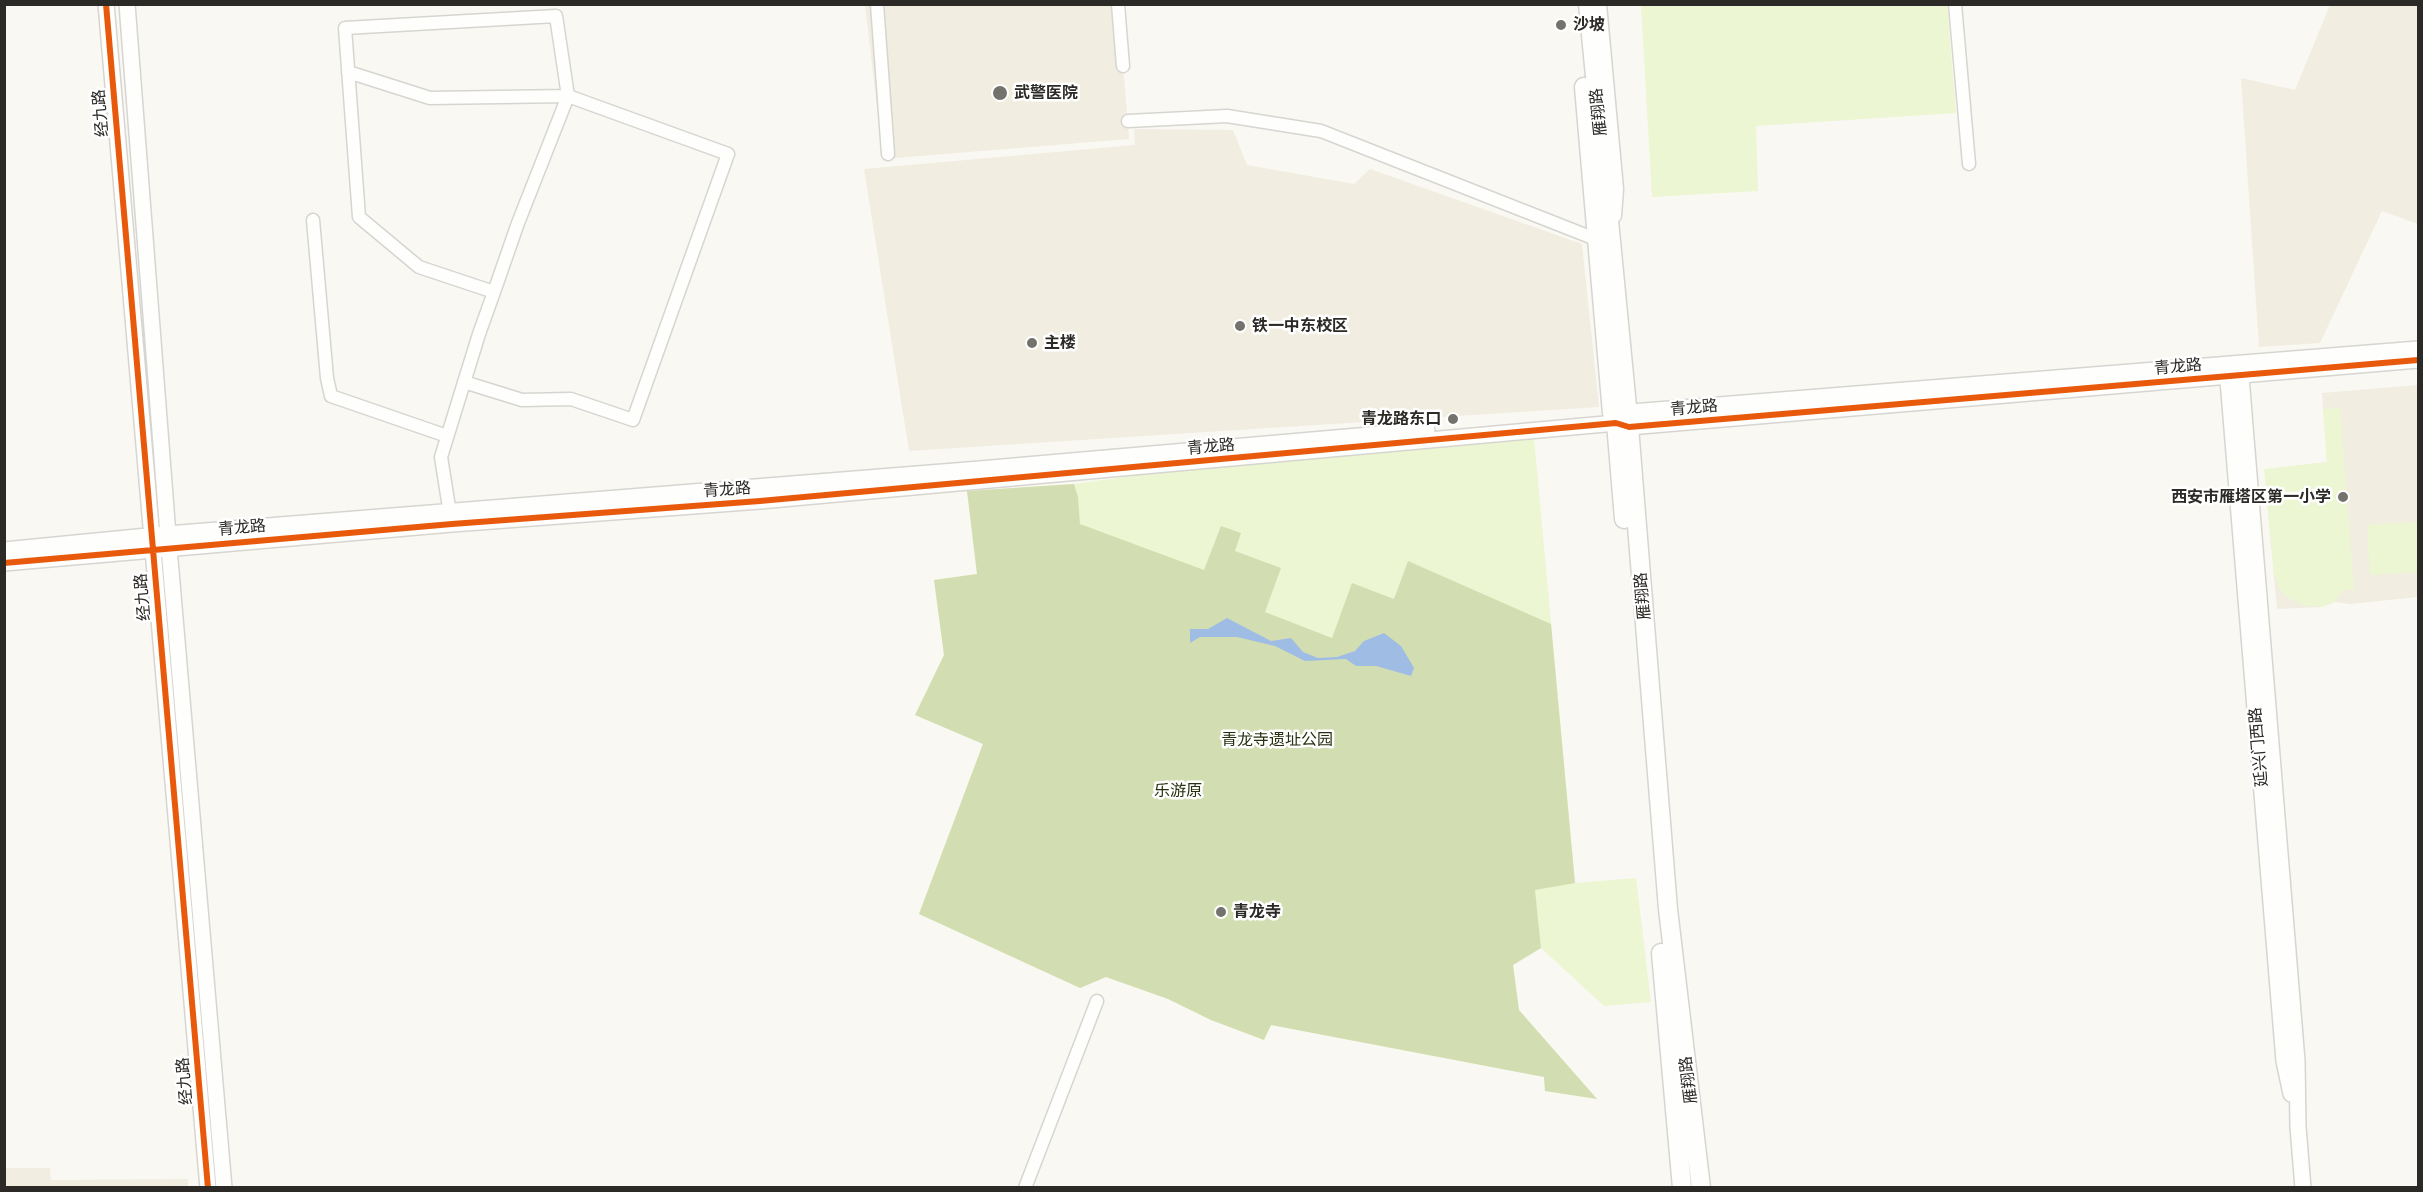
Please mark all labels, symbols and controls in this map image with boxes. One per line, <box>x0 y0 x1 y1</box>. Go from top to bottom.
place label: 沙坡 <box>1573 15 1605 35</box>
marker: 沙坡 <box>1554 18 1568 32</box>
place label: 武警医院 <box>1014 83 1078 103</box>
marker: 武警医院 <box>991 84 1009 102</box>
street label: 雁翔路 <box>1587 87 1611 137</box>
street label: 经九路 <box>89 88 113 138</box>
place label: 铁一中东校区 <box>1252 316 1348 336</box>
marker: 铁一中东校区 <box>1233 319 1247 333</box>
place label: 主楼 <box>1044 333 1076 353</box>
marker: 主楼 <box>1025 336 1039 350</box>
street label: 青龙路 <box>2153 355 2203 379</box>
street label: 青龙路 <box>1669 396 1719 420</box>
place label: 青龙路东口 <box>1361 409 1441 429</box>
marker: 青龙路东口 <box>1446 412 1460 426</box>
street label: 青龙路 <box>1186 435 1236 459</box>
street label: 青龙路 <box>702 479 752 501</box>
place label: 西安市雁塔区第一小学 <box>2171 487 2331 507</box>
marker: 西安市雁塔区第一小学 <box>2336 490 2350 504</box>
street label: 青龙路 <box>217 516 267 540</box>
street label: 雁翔路 <box>1631 571 1655 621</box>
street label: 经九路 <box>131 572 155 622</box>
street label: 延兴门西路 <box>2246 706 2272 788</box>
park label: 青龙寺遗址公园 <box>1221 730 1333 750</box>
park label: 乐游原 <box>1154 781 1202 801</box>
place label: 青龙寺 <box>1233 902 1281 922</box>
marker: 青龙寺 <box>1214 905 1228 919</box>
street label: 雁翔路 <box>1677 1055 1701 1105</box>
street label: 经九路 <box>173 1056 197 1106</box>

